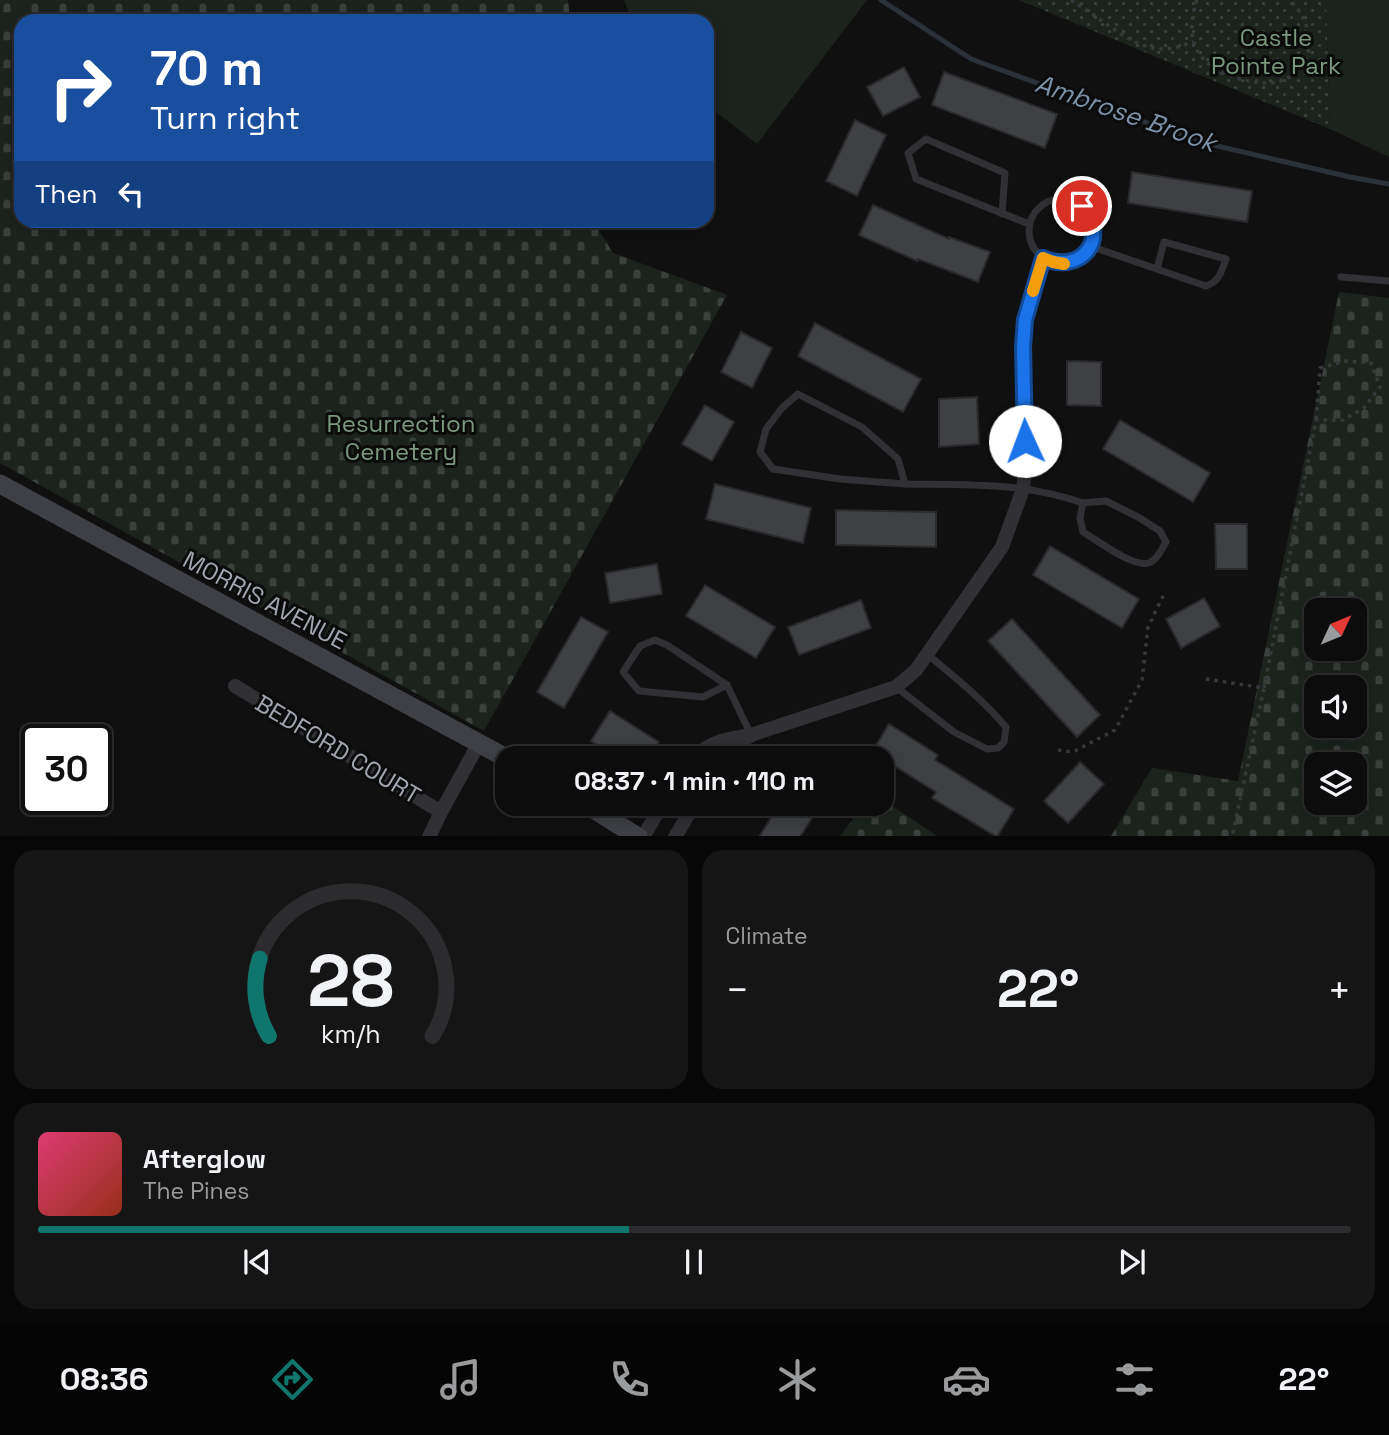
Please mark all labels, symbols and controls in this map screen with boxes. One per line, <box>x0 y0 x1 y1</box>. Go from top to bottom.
park label: Castle Pointe Park <box>1211 22 1341 81</box>
text: 70 m <box>150 37 263 99</box>
icon: right <box>35 42 126 133</box>
water label: Ambrose Brook <box>1031 66 1224 161</box>
text: Turn right <box>150 98 300 138</box>
icon: left <box>112 175 150 213</box>
pin <box>1052 176 1112 236</box>
text: Then <box>35 177 98 211</box>
icon: arrive <box>1063 187 1101 225</box>
position arrow <box>988 404 1062 478</box>
park label: Resurrection Cemetery <box>327 408 475 467</box>
street label: MORRIS AVENUE <box>178 544 352 656</box>
north arrow <box>1304 598 1367 662</box>
map controls <box>1304 598 1367 815</box>
button: sound <box>1304 675 1367 738</box>
street label: BEDFORD COURT <box>250 687 426 811</box>
speed limit sign: 30 <box>21 724 112 815</box>
button: layers <box>1304 752 1367 815</box>
text: 08:37 · 1 min · 110 m <box>574 764 815 798</box>
text: Climate <box>726 921 808 951</box>
text: 28 <box>307 934 394 1027</box>
text: 22° <box>997 956 1079 1022</box>
text: − <box>726 966 749 1014</box>
text: + <box>1327 966 1351 1014</box>
text: km/h <box>321 1017 381 1049</box>
text: Afterglow <box>143 1142 266 1176</box>
text: The Pines <box>143 1176 249 1206</box>
icon: previous <box>238 1243 276 1281</box>
icon: pause <box>675 1243 713 1281</box>
icon: next <box>1113 1243 1151 1281</box>
icon: directions <box>268 1355 317 1404</box>
icon: music <box>436 1355 485 1404</box>
icon: phone <box>605 1355 654 1404</box>
icon: climate <box>773 1355 822 1404</box>
icon: car <box>942 1355 991 1404</box>
icon: filters <box>1110 1355 1159 1404</box>
text: 08:36 <box>60 1359 148 1399</box>
text: 22° <box>1279 1359 1329 1399</box>

